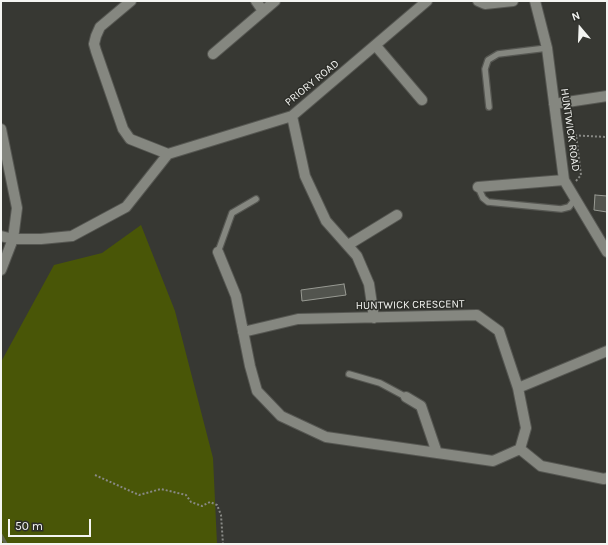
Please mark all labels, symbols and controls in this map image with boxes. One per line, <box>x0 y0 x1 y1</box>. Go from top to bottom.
north arrow <box>560 8 600 48</box>
text: N <box>570 9 582 24</box>
street label: PRIORY ROAD <box>282 57 342 109</box>
street label: HUNTWICK ROAD <box>558 88 582 172</box>
street label: HUNTWICK CRESCENT <box>356 297 464 313</box>
scale bar <box>10 511 93 537</box>
text: 50 m <box>15 519 43 533</box>

